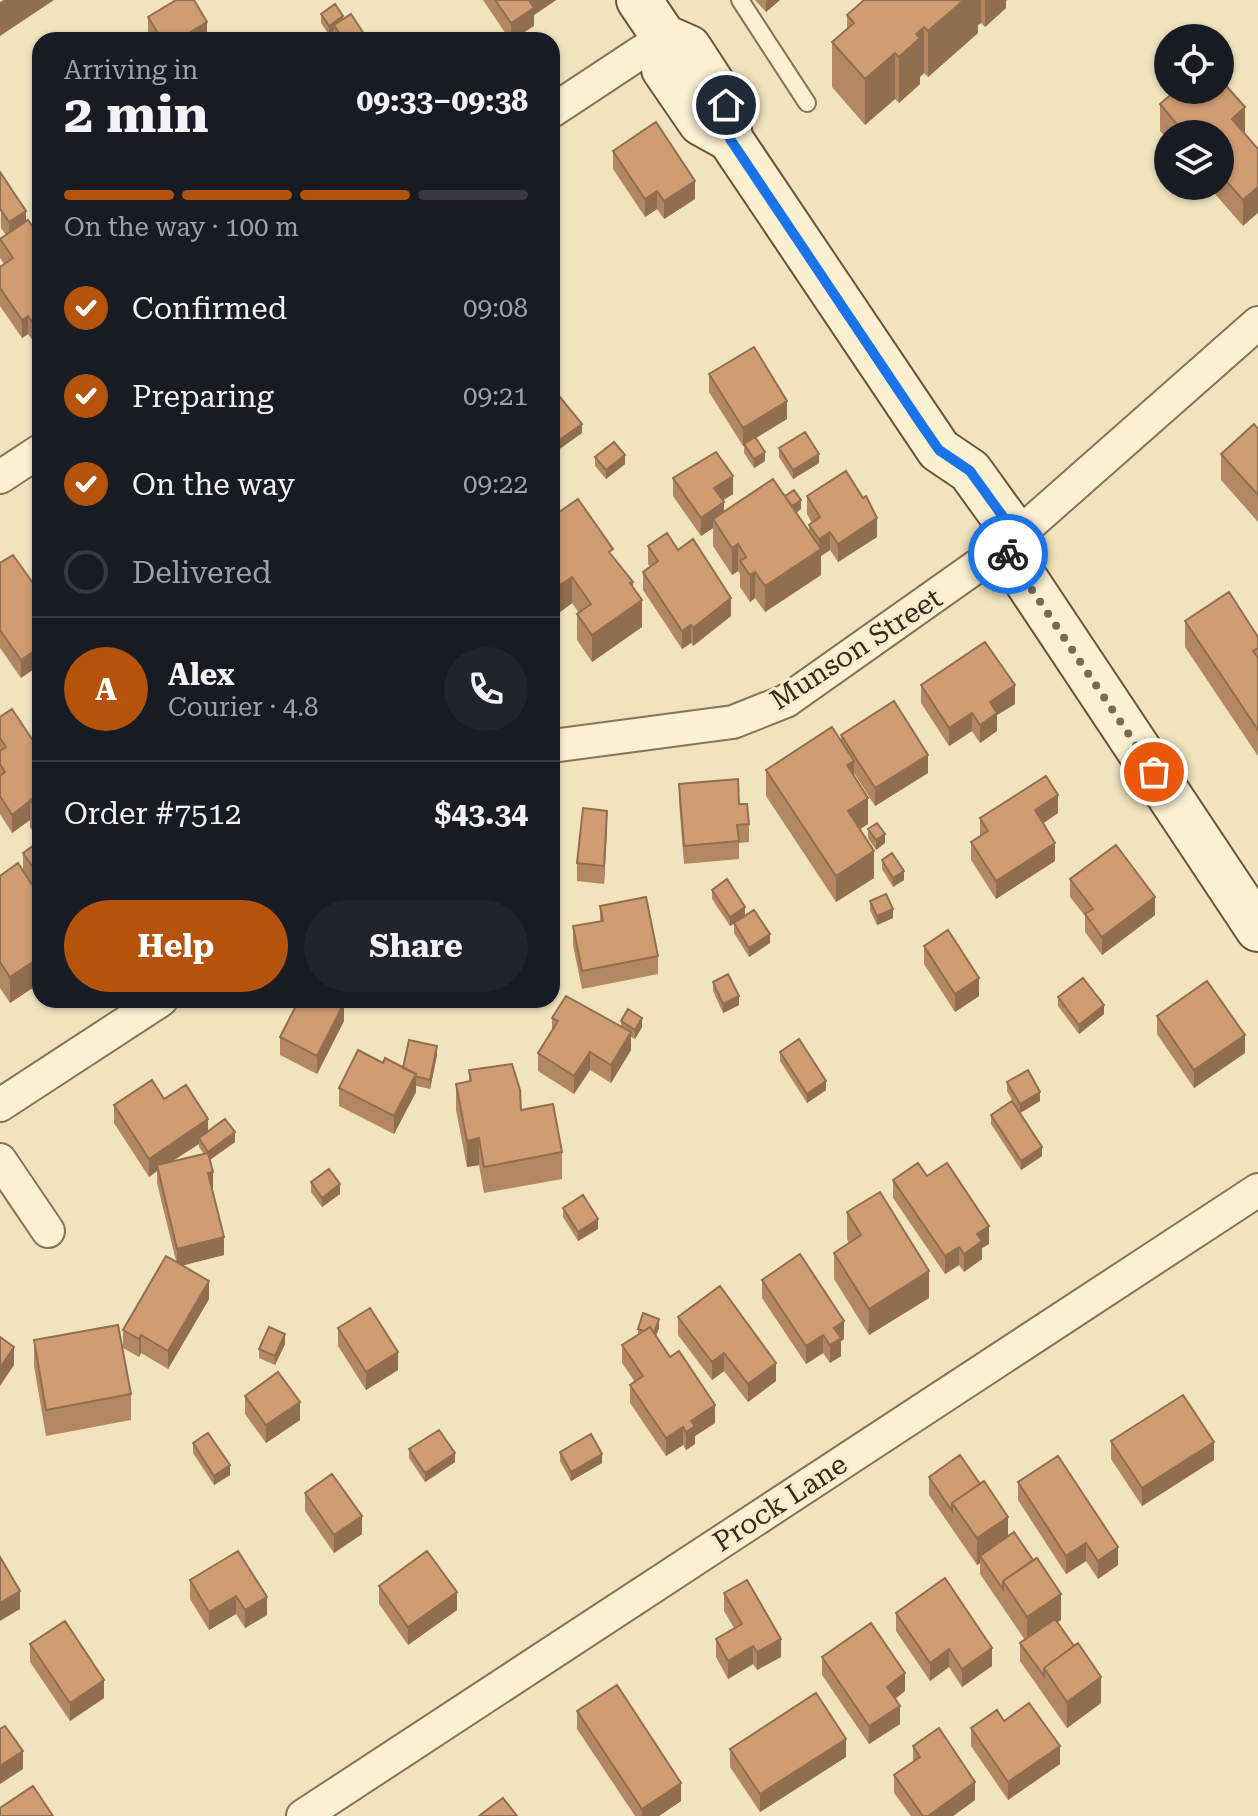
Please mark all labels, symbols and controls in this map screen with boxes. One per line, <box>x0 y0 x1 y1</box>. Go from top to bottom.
map controls <box>1154 24 1234 200</box>
button: locate <box>1154 24 1234 104</box>
text: Arriving in <box>64 55 198 85</box>
pin <box>692 71 760 139</box>
text: 09:33–09:38 <box>356 83 528 118</box>
icon: home <box>704 83 748 127</box>
text: 2 min <box>64 84 209 145</box>
button: layers <box>1154 120 1234 200</box>
text: On the way · 100 m <box>64 212 299 242</box>
icon: check <box>64 286 108 330</box>
text: Confirmed <box>132 291 287 326</box>
text: 09:08 <box>463 293 528 323</box>
icon: check <box>64 374 108 418</box>
text: Preparing <box>132 379 274 414</box>
text: 09:21 <box>463 381 528 411</box>
icon: check <box>64 462 108 506</box>
text: On the way <box>132 467 295 502</box>
text: 09:22 <box>463 469 528 499</box>
courier <box>968 514 1048 594</box>
icon: bike <box>986 532 1030 576</box>
text: Delivered <box>132 555 271 590</box>
street label: Munson Street <box>764 581 948 717</box>
button: phone <box>444 647 528 731</box>
text: Alex <box>168 657 235 692</box>
text: A <box>95 672 117 707</box>
text: Courier · 4.8 <box>168 692 318 722</box>
pin <box>1120 738 1188 806</box>
icon: bag <box>1132 750 1176 794</box>
text: Order #7512 <box>64 796 242 831</box>
text: $43.34 <box>435 796 528 831</box>
button: Help <box>64 900 288 992</box>
button: Share <box>304 900 528 992</box>
street label: Prock Lane <box>707 1447 853 1559</box>

